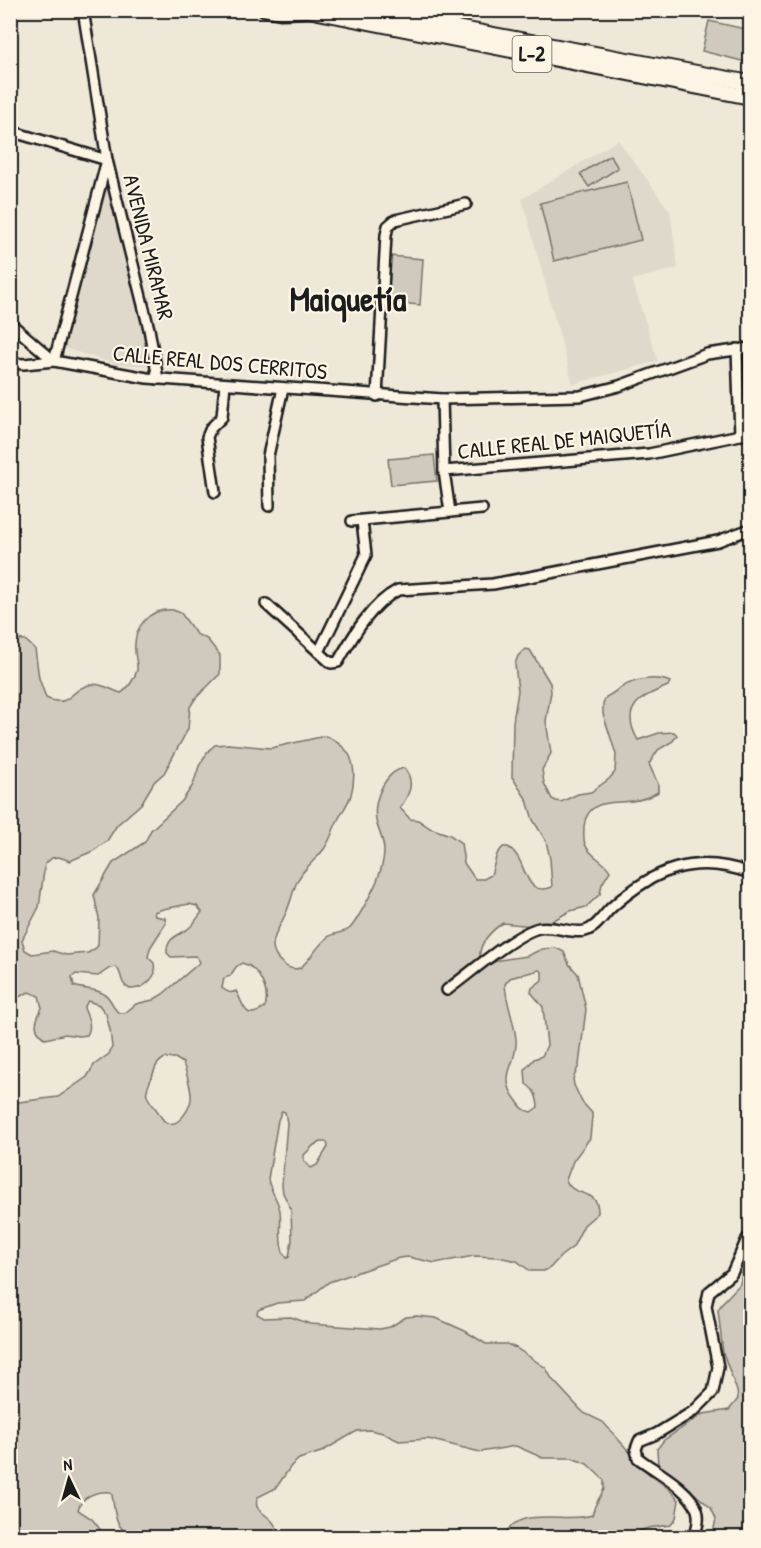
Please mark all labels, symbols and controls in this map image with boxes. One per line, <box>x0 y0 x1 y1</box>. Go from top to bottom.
road number: L-2 <box>512 36 552 72</box>
street label: AVENIDA MIRAMAR <box>116 171 182 323</box>
district label: Maiquetía <box>290 276 407 323</box>
street label: CALLE REAL DOS CERRITOS <box>112 338 328 386</box>
street label: CALLE REAL DE MAIQUETÍA <box>456 414 672 466</box>
north arrow <box>39 1449 99 1509</box>
text: N <box>62 1453 73 1475</box>

